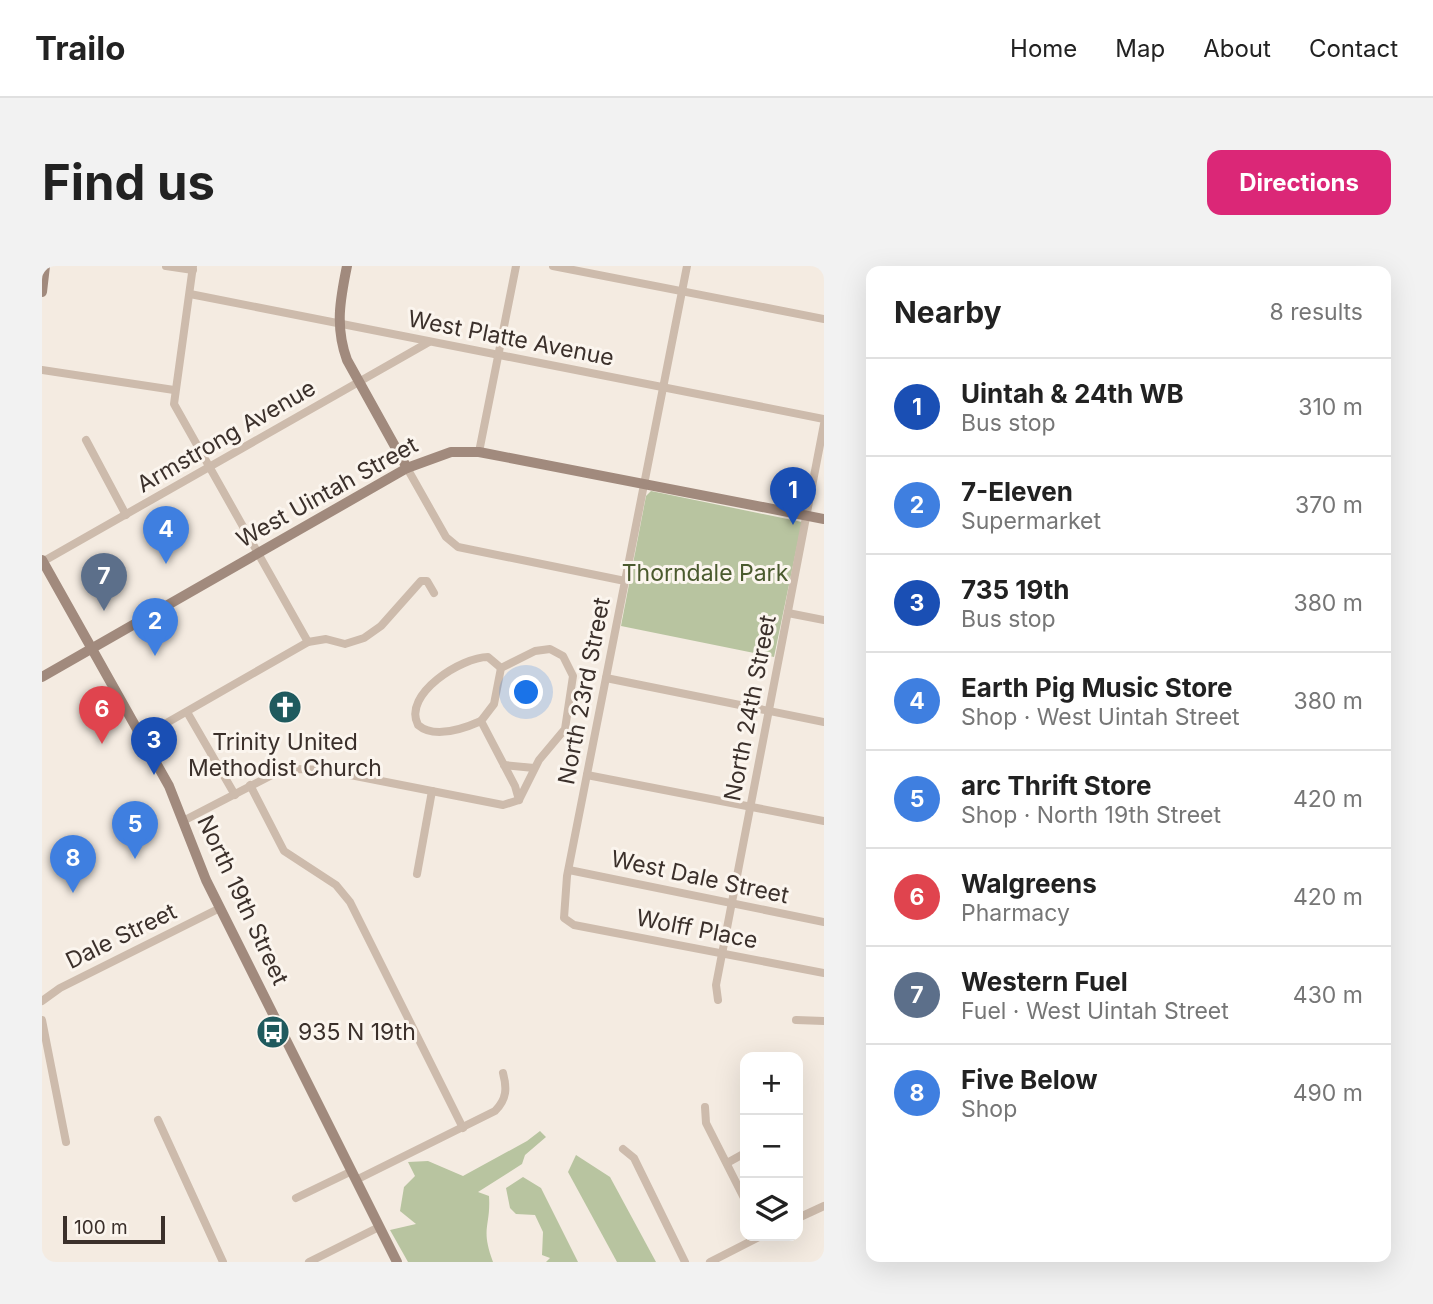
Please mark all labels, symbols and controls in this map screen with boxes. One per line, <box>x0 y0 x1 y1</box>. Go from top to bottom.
text: Trailo <box>35 28 125 68</box>
text: Home <box>1010 34 1077 63</box>
text: Map <box>1115 34 1165 63</box>
text: About <box>1203 34 1271 63</box>
text: Contact <box>1309 34 1398 63</box>
button: Directions <box>1207 150 1391 215</box>
text: Find us <box>42 153 215 212</box>
text: Nearby <box>894 294 1002 330</box>
text: 8 results <box>1270 298 1363 326</box>
street label: West Platte Avenue <box>406 304 616 372</box>
street label: Armstrong Avenue <box>132 373 320 499</box>
text: Uintah & 24th WB <box>961 378 1184 409</box>
text: 1 <box>912 393 922 421</box>
text: 310 m <box>1298 393 1363 421</box>
text: Bus stop <box>961 409 1056 437</box>
street label: West Uintah Street <box>232 430 423 553</box>
pin: 1 <box>770 467 816 525</box>
text: 7-Eleven <box>961 476 1073 507</box>
text: 2 <box>910 491 924 519</box>
text: 370 m <box>1295 491 1363 519</box>
pin: 4 <box>143 506 189 564</box>
text: Supermarket <box>961 507 1101 535</box>
pin: 7 <box>81 553 127 611</box>
park label: Thorndale Park <box>622 559 789 587</box>
text: 735 19th <box>961 574 1070 605</box>
text: 3 <box>910 589 924 617</box>
text: 380 m <box>1293 589 1363 617</box>
street label: North 23rd Street <box>552 595 616 787</box>
pin: 2 <box>132 598 178 656</box>
text: Bus stop <box>961 605 1056 633</box>
street label: North 24th Street <box>718 612 782 803</box>
text: Earth Pig Music Store <box>961 672 1233 703</box>
your location <box>509 675 543 709</box>
pin: 6 <box>79 686 125 744</box>
text: 4 <box>909 687 925 715</box>
text: 380 m <box>1293 687 1363 715</box>
church icon: Trinity United Methodist Church <box>266 688 304 726</box>
text: Shop · West Uintah Street <box>961 703 1240 731</box>
pin: 3 <box>131 717 177 775</box>
place label: Trinity United Methodist Church <box>188 728 382 782</box>
text: arc Thrift Store <box>961 770 1152 801</box>
text: 5 <box>910 785 924 813</box>
text: 420 m <box>1293 785 1363 813</box>
pin: 5 <box>112 801 158 859</box>
text: Shop · North 19th Street <box>961 801 1221 829</box>
street label: North 19th Street <box>191 811 295 990</box>
pin: 8 <box>50 835 96 893</box>
street label: West Dale Street <box>609 844 792 910</box>
text: Walgreens <box>961 868 1097 899</box>
text: 6 <box>910 883 924 911</box>
text: 420 m <box>1293 883 1363 911</box>
street label: Dale Street <box>61 897 181 975</box>
text: Pharmacy <box>961 899 1070 927</box>
street label: Wolff Place <box>634 904 760 954</box>
text: Western Fuel <box>961 966 1128 997</box>
text: 7 <box>910 981 924 1009</box>
text: 430 m <box>1293 981 1363 1009</box>
text: Fuel · West Uintah Street <box>961 997 1229 1025</box>
bus stop icon: 935 N 19th <box>254 1013 292 1051</box>
place label: 935 N 19th <box>298 1018 416 1046</box>
map controls <box>740 1052 803 1241</box>
button: + <box>740 1052 803 1115</box>
text: Five Below <box>961 1064 1098 1095</box>
text: 8 <box>910 1079 924 1107</box>
text: 490 m <box>1293 1079 1363 1107</box>
text: Shop <box>961 1095 1017 1123</box>
button: − <box>740 1115 803 1178</box>
button: layers <box>740 1178 803 1241</box>
scale bar <box>63 1213 164 1245</box>
text: 100 m <box>74 1216 128 1239</box>

